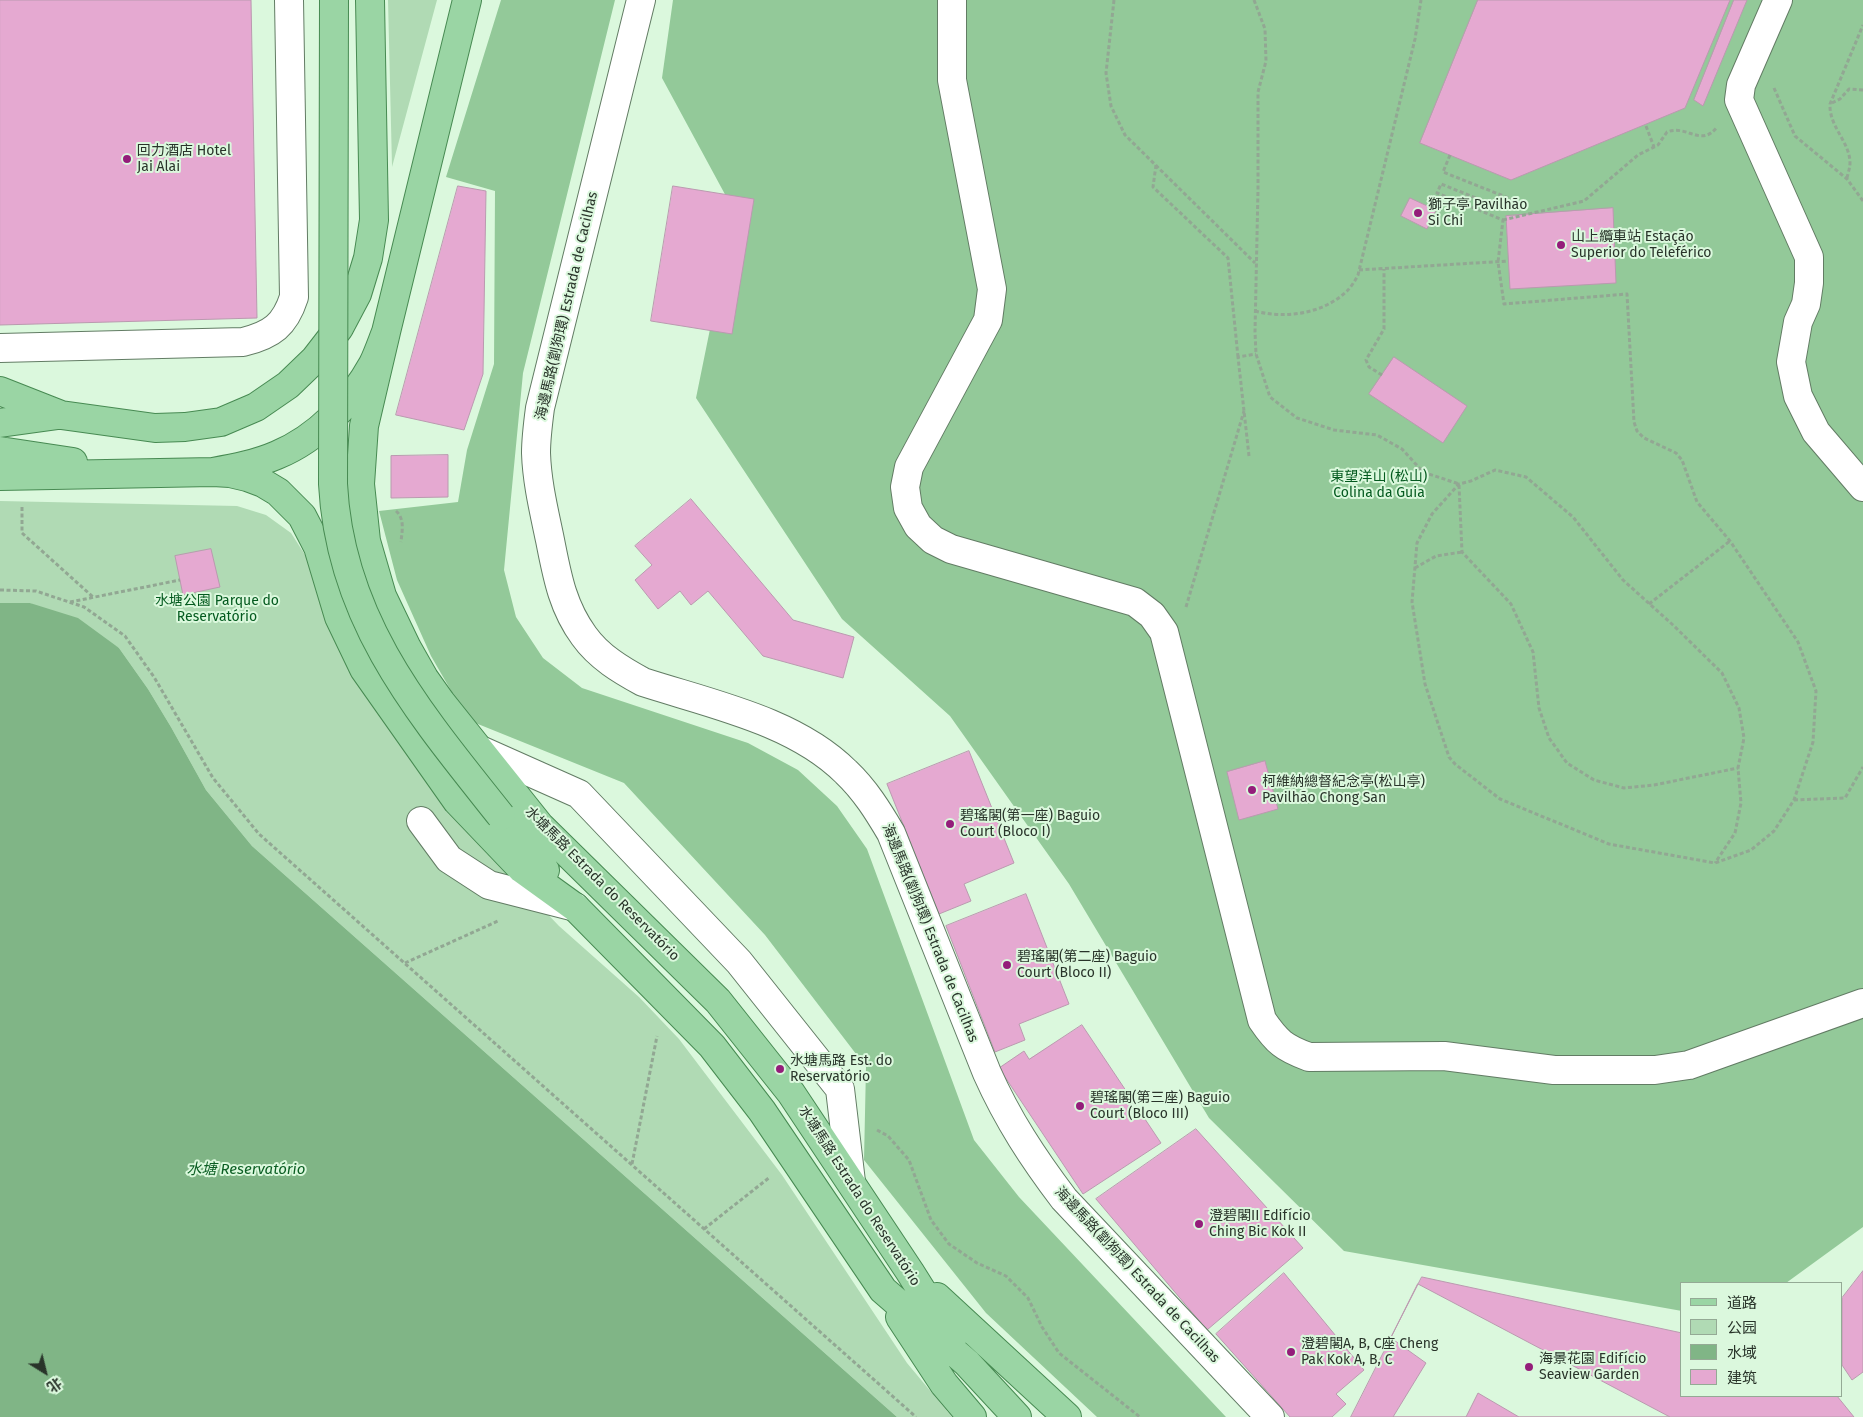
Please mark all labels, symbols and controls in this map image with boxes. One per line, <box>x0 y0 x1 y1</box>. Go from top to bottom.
place label: 回力酒店 Hotel Jai Alai <box>137 143 231 176</box>
marker: 回力酒店 Hotel Jai Alai <box>121 153 133 165</box>
street label: 海邊馬路(劏狗環) Estrada de Cacilhas <box>532 190 602 422</box>
place label: 獅子亭 Pavilhão Si Chi <box>1428 197 1527 230</box>
marker: 獅子亭 Pavilhão Si Chi <box>1412 207 1424 219</box>
place label: 山上纜車站 Estação Superior do Teleférico <box>1571 229 1712 262</box>
marker: 山上纜車站 Estação Superior do Teleférico <box>1555 239 1567 251</box>
park label: 東望洋山 (松山) Colina da Guia <box>1331 469 1427 502</box>
park label: 水塘公園 Parque do Reservatório <box>155 593 279 626</box>
place label: 柯維納總督紀念亭(松山亭) Pavilhão Chong San <box>1262 774 1425 806</box>
marker: 柯維納總督紀念亭(松山亭) Pavilhão Chong San <box>1246 784 1258 796</box>
street label: 水塘馬路 Estrada do Reservatório <box>521 803 683 965</box>
place label: 碧瑤閣(第一座) Baguio Court (Bloco I) <box>960 808 1100 840</box>
marker: 碧瑤閣(第一座) Baguio Court (Bloco I) <box>944 818 956 830</box>
street label: 海邊馬路(劏狗環) Estrada de Cacilhas <box>878 821 982 1045</box>
place label: 碧瑤閣(第二座) Baguio Court (Bloco II) <box>1017 949 1157 982</box>
marker: 碧瑤閣(第二座) Baguio Court (Bloco II) <box>1001 959 1013 971</box>
place label: 水塘馬路 Est. do Reservatório <box>790 1053 892 1086</box>
marker: 水塘馬路 Est. do Reservatório <box>774 1063 786 1075</box>
place label: 碧瑤閣(第三座) Baguio Court (Bloco III) <box>1090 1090 1230 1122</box>
marker: 碧瑤閣(第三座) Baguio Court (Bloco III) <box>1074 1100 1086 1112</box>
street label: 水塘馬路 Estrada do Reservatório <box>794 1103 924 1289</box>
water label: 水塘 Reservatório <box>187 1161 305 1179</box>
street label: 海邊馬路(劏狗環) Estrada de Cacilhas <box>1051 1184 1223 1366</box>
place label: 澄碧閣II Edifício Ching Bic Kok II <box>1209 1208 1311 1240</box>
marker: 澄碧閣II Edifício Ching Bic Kok II <box>1193 1218 1205 1230</box>
legend <box>1680 1282 1843 1397</box>
text: 道路 <box>1727 1294 1757 1312</box>
text: 公园 <box>1727 1319 1757 1337</box>
place label: 澄碧閣A, B, C座 Cheng Pak Kok A, B, C <box>1301 1336 1438 1368</box>
text: 水域 <box>1727 1344 1757 1362</box>
marker: 澄碧閣A, B, C座 Cheng Pak Kok A, B, C <box>1285 1346 1297 1358</box>
north arrow <box>20 1347 70 1397</box>
place label: 海景花園 Edifício Seaview Garden <box>1539 1351 1647 1384</box>
marker: 海景花園 Edifício Seaview Garden <box>1523 1361 1535 1373</box>
text: 建筑 <box>1727 1369 1757 1387</box>
text: 北 <box>43 1374 65 1396</box>

